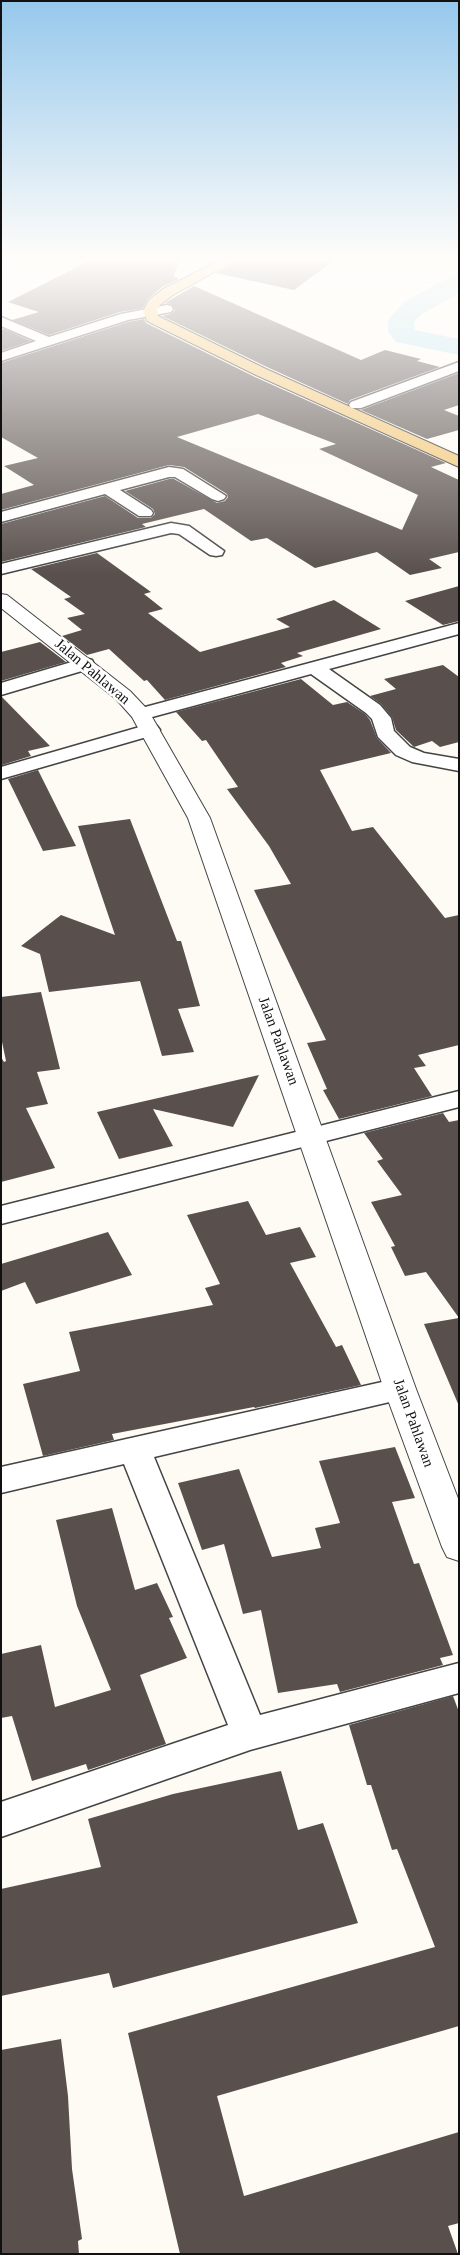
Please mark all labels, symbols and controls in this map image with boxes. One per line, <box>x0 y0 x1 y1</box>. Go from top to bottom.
street label: Jalan Pahlawan <box>51 635 133 709</box>
street label: Jalan Pahlawan <box>254 994 302 1088</box>
street label: Jalan Pahlawan <box>389 1376 437 1470</box>

